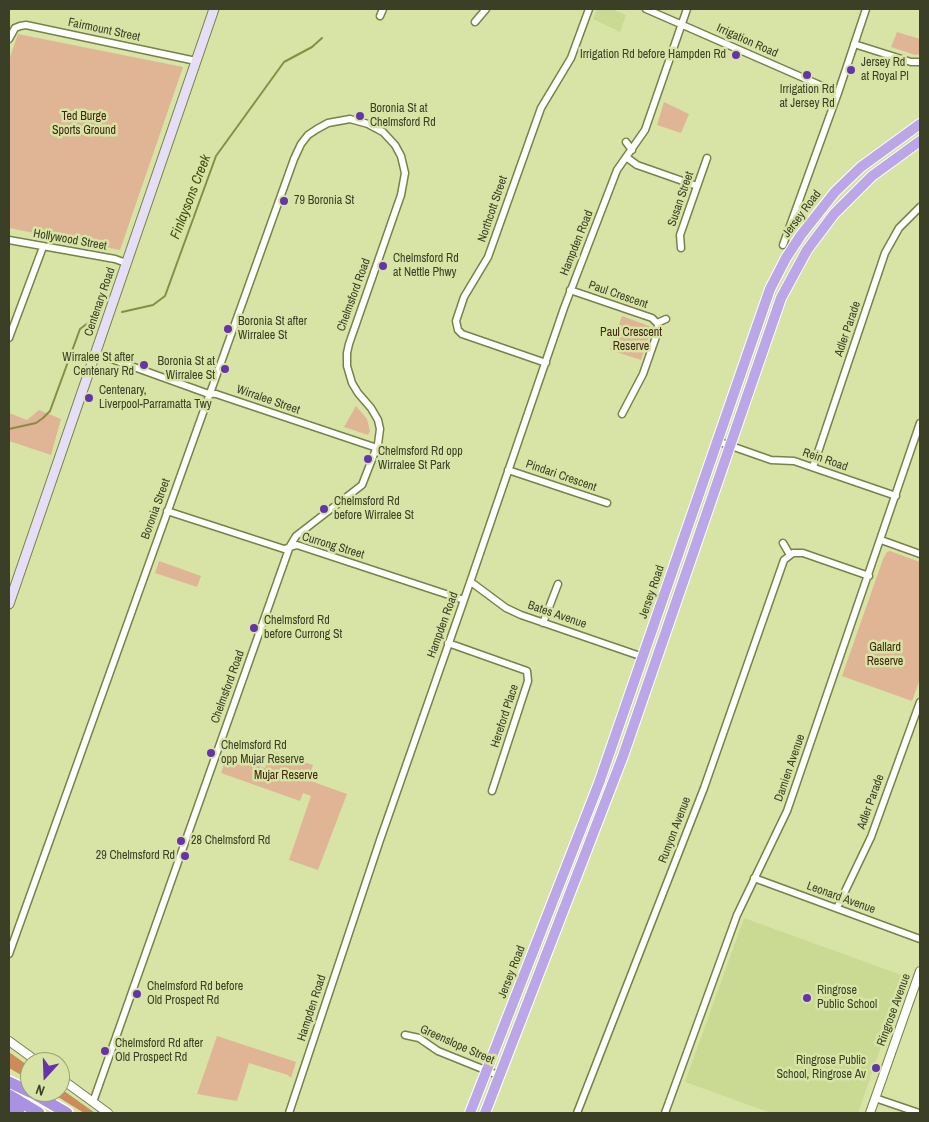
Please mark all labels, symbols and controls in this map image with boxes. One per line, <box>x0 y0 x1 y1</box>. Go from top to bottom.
street label: Fairmount Street <box>67 15 141 45</box>
street label: Irrigation Road <box>714 21 780 61</box>
place label: Irrigation Rd before Hampden Rd <box>580 48 726 62</box>
marker: Irrigation Rd before Hampden Rd <box>730 49 742 61</box>
place label: Jersey Rd at Royal Pl <box>861 56 909 84</box>
marker: Jersey Rd at Royal Pl <box>845 64 857 76</box>
marker: Irrigation Rd at Jersey Rd <box>801 69 813 81</box>
place label: Irrigation Rd at Jersey Rd <box>779 83 835 111</box>
place label: Boronia St at Chelmsford Rd <box>370 102 436 130</box>
park label: Ted Burge Sports Ground <box>52 110 116 138</box>
marker: Boronia St at Chelmsford Rd <box>354 110 366 122</box>
water label: Finlaysons Creek <box>167 152 215 242</box>
street label: Susan Street <box>665 170 697 228</box>
street label: Northcott Street <box>475 174 511 244</box>
street label: Jersey Road <box>780 188 824 240</box>
place label: 79 Boronia St <box>294 194 354 208</box>
marker: 79 Boronia St <box>278 195 290 207</box>
street label: Hampden Road <box>557 208 597 278</box>
street label: Hollywood Street <box>32 226 108 254</box>
place label: Chelmsford Rd at Nettle Phwy <box>393 252 459 280</box>
street label: Chelmsford Road <box>334 257 374 333</box>
marker: Chelmsford Rd at Nettle Phwy <box>377 260 389 272</box>
street label: Centenary Road <box>82 266 118 338</box>
street label: Paul Crescent <box>586 278 650 312</box>
street label: Adler Parade <box>832 300 864 358</box>
place label: Boronia St after Wirralee St <box>238 315 307 343</box>
marker: Boronia St after Wirralee St <box>222 323 234 335</box>
park label: Paul Crescent Reserve <box>600 326 662 354</box>
place label: Wirralee St after Centenary Rd <box>62 351 134 379</box>
place label: Boronia St at Wirralee St <box>158 355 215 383</box>
marker: Wirralee St after Centenary Rd <box>138 359 150 371</box>
marker: Boronia St at Wirralee St <box>219 363 231 375</box>
street label: Wirralee Street <box>234 382 302 418</box>
place label: Centenary, Liverpool-Parramatta Twy <box>99 384 212 412</box>
marker: Centenary, Liverpool-Parramatta Twy <box>83 392 95 404</box>
place label: Chelmsford Rd opp Wirralee St Park <box>378 445 463 473</box>
street label: Rein Road <box>800 446 850 474</box>
marker: Chelmsford Rd opp Wirralee St Park <box>362 453 374 465</box>
street label: Pindari Crescent <box>524 457 598 495</box>
street label: Boronia Street <box>138 477 174 541</box>
place label: Chelmsford Rd before Wirralee St <box>334 495 414 523</box>
marker: Chelmsford Rd before Wirralee St <box>318 503 330 515</box>
street label: Currong Street <box>300 530 366 562</box>
street label: Jersey Road <box>636 564 668 620</box>
street label: Hampden Road <box>424 590 462 660</box>
street label: Bates Avenue <box>526 598 588 632</box>
place label: Chelmsford Rd before Currong St <box>264 614 342 642</box>
marker: Chelmsford Rd before Currong St <box>248 622 260 634</box>
park label: Gallard Reserve <box>867 641 903 669</box>
street label: Chelmsford Road <box>208 649 248 725</box>
street label: Hereford Place <box>488 683 522 749</box>
street label: Damien Avenue <box>772 732 808 804</box>
place label: Chelmsford Rd opp Mujar Reserve <box>221 739 304 767</box>
marker: Chelmsford Rd opp Mujar Reserve <box>205 747 217 759</box>
park label: Mujar Reserve <box>254 769 318 783</box>
street label: Adler Parade <box>854 773 888 831</box>
street label: Runyon Avenue <box>656 795 694 865</box>
place label: 28 Chelmsford Rd <box>191 834 270 848</box>
marker: 28 Chelmsford Rd <box>175 835 187 847</box>
place label: 29 Chelmsford Rd <box>96 849 175 863</box>
marker: 29 Chelmsford Rd <box>179 850 191 862</box>
street label: Leonard Avenue <box>805 879 877 917</box>
street label: Jersey Road <box>495 944 529 1000</box>
street label: Ringrose Avenue <box>874 972 914 1048</box>
street label: Hampden Road <box>295 973 329 1043</box>
place label: Chelmsford Rd before Old Prospect Rd <box>147 980 243 1008</box>
place label: Ringrose Public School <box>817 984 877 1012</box>
marker: Chelmsford Rd before Old Prospect Rd <box>131 988 143 1000</box>
marker: Ringrose Public School <box>801 992 813 1004</box>
street label: Greenslope Street <box>418 1022 496 1068</box>
place label: Chelmsford Rd after Old Prospect Rd <box>115 1037 203 1065</box>
marker: Chelmsford Rd after Old Prospect Rd <box>99 1045 111 1057</box>
north arrow <box>20 1052 70 1102</box>
place label: Ringrose Public School, Ringrose Av <box>776 1054 866 1082</box>
marker: Ringrose Public School, Ringrose Av <box>870 1062 882 1074</box>
text: N <box>33 1080 47 1100</box>

